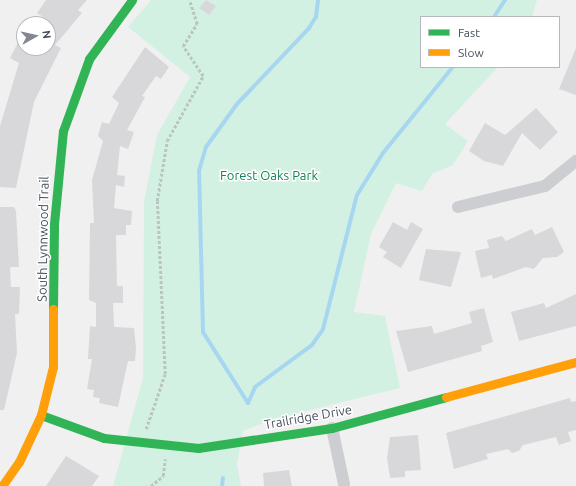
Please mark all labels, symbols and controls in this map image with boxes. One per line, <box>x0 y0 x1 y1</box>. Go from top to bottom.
north arrow <box>16 16 56 56</box>
legend <box>420 16 560 68</box>
text: Fast <box>458 26 480 39</box>
text: N <box>40 30 53 39</box>
text: Slow <box>458 46 484 59</box>
park label: Forest Oaks Park <box>220 167 318 183</box>
street label: South Lynnwood Trail <box>34 176 52 302</box>
street label: Trailridge Drive <box>263 402 353 432</box>

